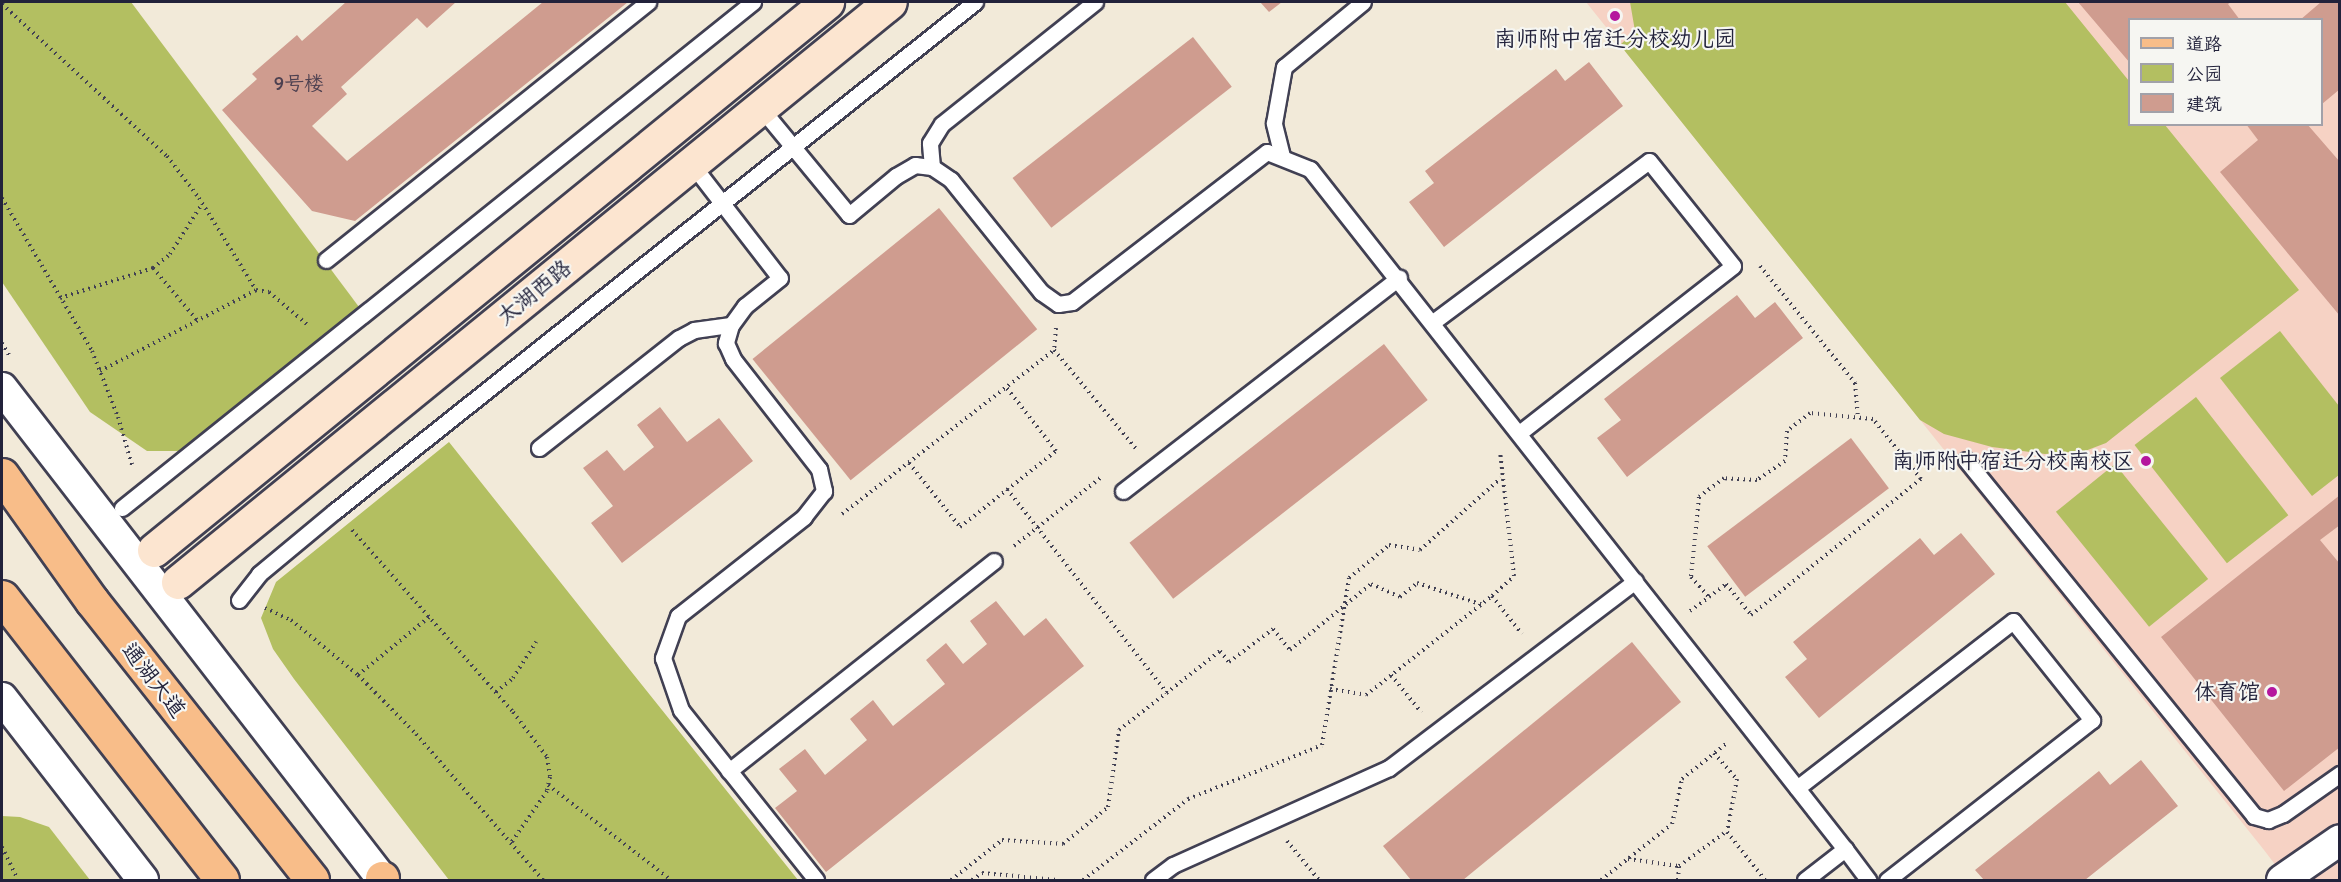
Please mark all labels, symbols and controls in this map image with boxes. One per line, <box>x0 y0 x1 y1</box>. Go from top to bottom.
marker: 南师附中宿迁分校幼儿园 <box>1608 9 1622 23</box>
legend <box>2128 18 2323 126</box>
place label: 南师附中宿迁分校幼儿园 <box>1494 26 1736 52</box>
text: 道路 <box>2186 33 2222 55</box>
text: 公园 <box>2186 63 2222 85</box>
house number: 9号楼 <box>274 71 324 95</box>
text: 建筑 <box>2186 93 2222 115</box>
street label: 太湖西路 <box>491 254 577 330</box>
place label: 南师附中宿迁分校南校区 <box>1892 448 2134 474</box>
marker: 南师附中宿迁分校南校区 <box>2139 454 2153 468</box>
street label: 通湖大道 <box>117 637 191 723</box>
place label: 体育馆 <box>2194 679 2260 705</box>
marker: 体育馆 <box>2265 685 2279 699</box>

